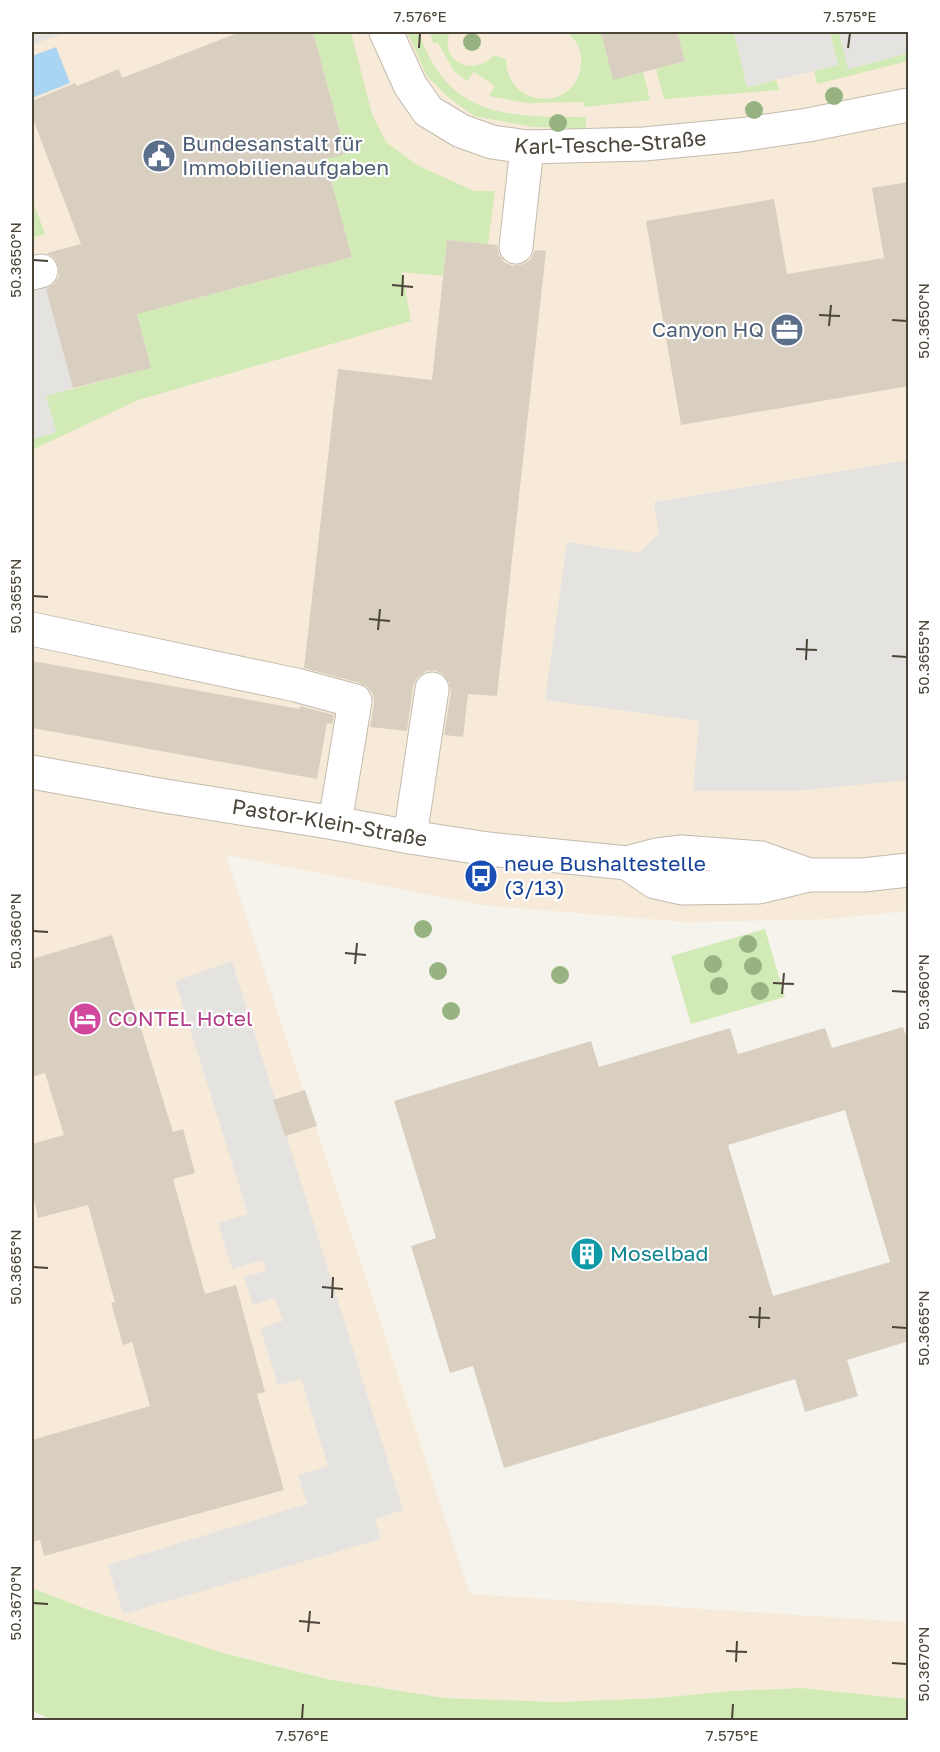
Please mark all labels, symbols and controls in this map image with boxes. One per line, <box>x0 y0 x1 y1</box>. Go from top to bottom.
text: 7.576°E <box>393 7 447 25</box>
text: 7.575°E <box>824 7 876 25</box>
street label: Karl-Tesche-Straße <box>513 124 707 159</box>
place label: Bundesanstalt für Immobilienaufgaben <box>182 130 389 180</box>
public building icon: Bundesanstalt für Immobilienaufgaben <box>141 138 177 174</box>
text: 50.3650°N <box>6 222 24 298</box>
text: 50.3650°N <box>914 283 932 359</box>
office icon: Canyon HQ <box>769 312 805 348</box>
place label: Canyon HQ <box>652 316 764 342</box>
text: 50.3655°N <box>6 558 24 634</box>
text: 50.3655°N <box>914 619 932 695</box>
street label: Pastor-Klein-Straße <box>230 793 429 851</box>
place label: neue Bushaltestelle (3/13) <box>504 850 706 900</box>
bus stop icon: neue Bushaltestelle (3/13) <box>463 858 499 894</box>
text: 50.3660°N <box>6 893 24 969</box>
text: 50.3660°N <box>914 954 932 1030</box>
hotel icon: CONTEL Hotel <box>67 1001 103 1037</box>
place label: CONTEL Hotel <box>108 1005 253 1031</box>
text: 50.3665°N <box>6 1229 24 1305</box>
building icon: Moselbad <box>569 1236 605 1272</box>
place label: Moselbad <box>610 1240 708 1266</box>
text: 50.3665°N <box>914 1290 932 1366</box>
text: 50.3670°N <box>6 1566 24 1640</box>
text: 50.3670°N <box>914 1627 932 1701</box>
text: 7.576°E <box>275 1726 329 1744</box>
text: 7.575°E <box>706 1726 758 1744</box>

